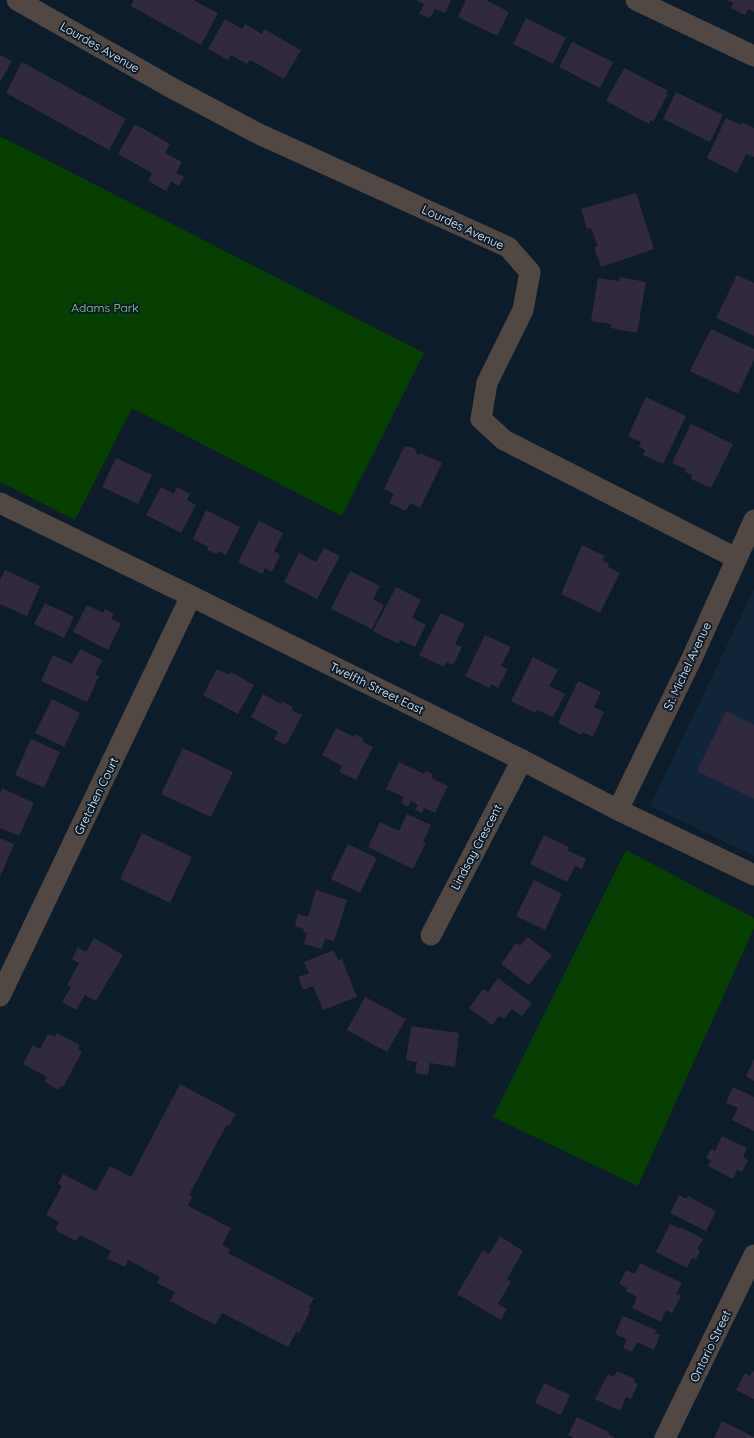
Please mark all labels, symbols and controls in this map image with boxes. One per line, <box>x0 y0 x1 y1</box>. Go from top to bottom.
street label: Lourdes Avenue <box>58 18 142 76</box>
street label: Lourdes Avenue <box>420 201 507 253</box>
park label: Adams Park <box>71 300 139 315</box>
street label: St. Michel Avenue <box>660 619 714 713</box>
street label: Twelfth Street East <box>328 659 426 717</box>
street label: Gretchen Court <box>71 755 121 837</box>
street label: Lindsay Crescent <box>447 802 505 892</box>
street label: Ontario Street <box>686 1308 734 1384</box>

